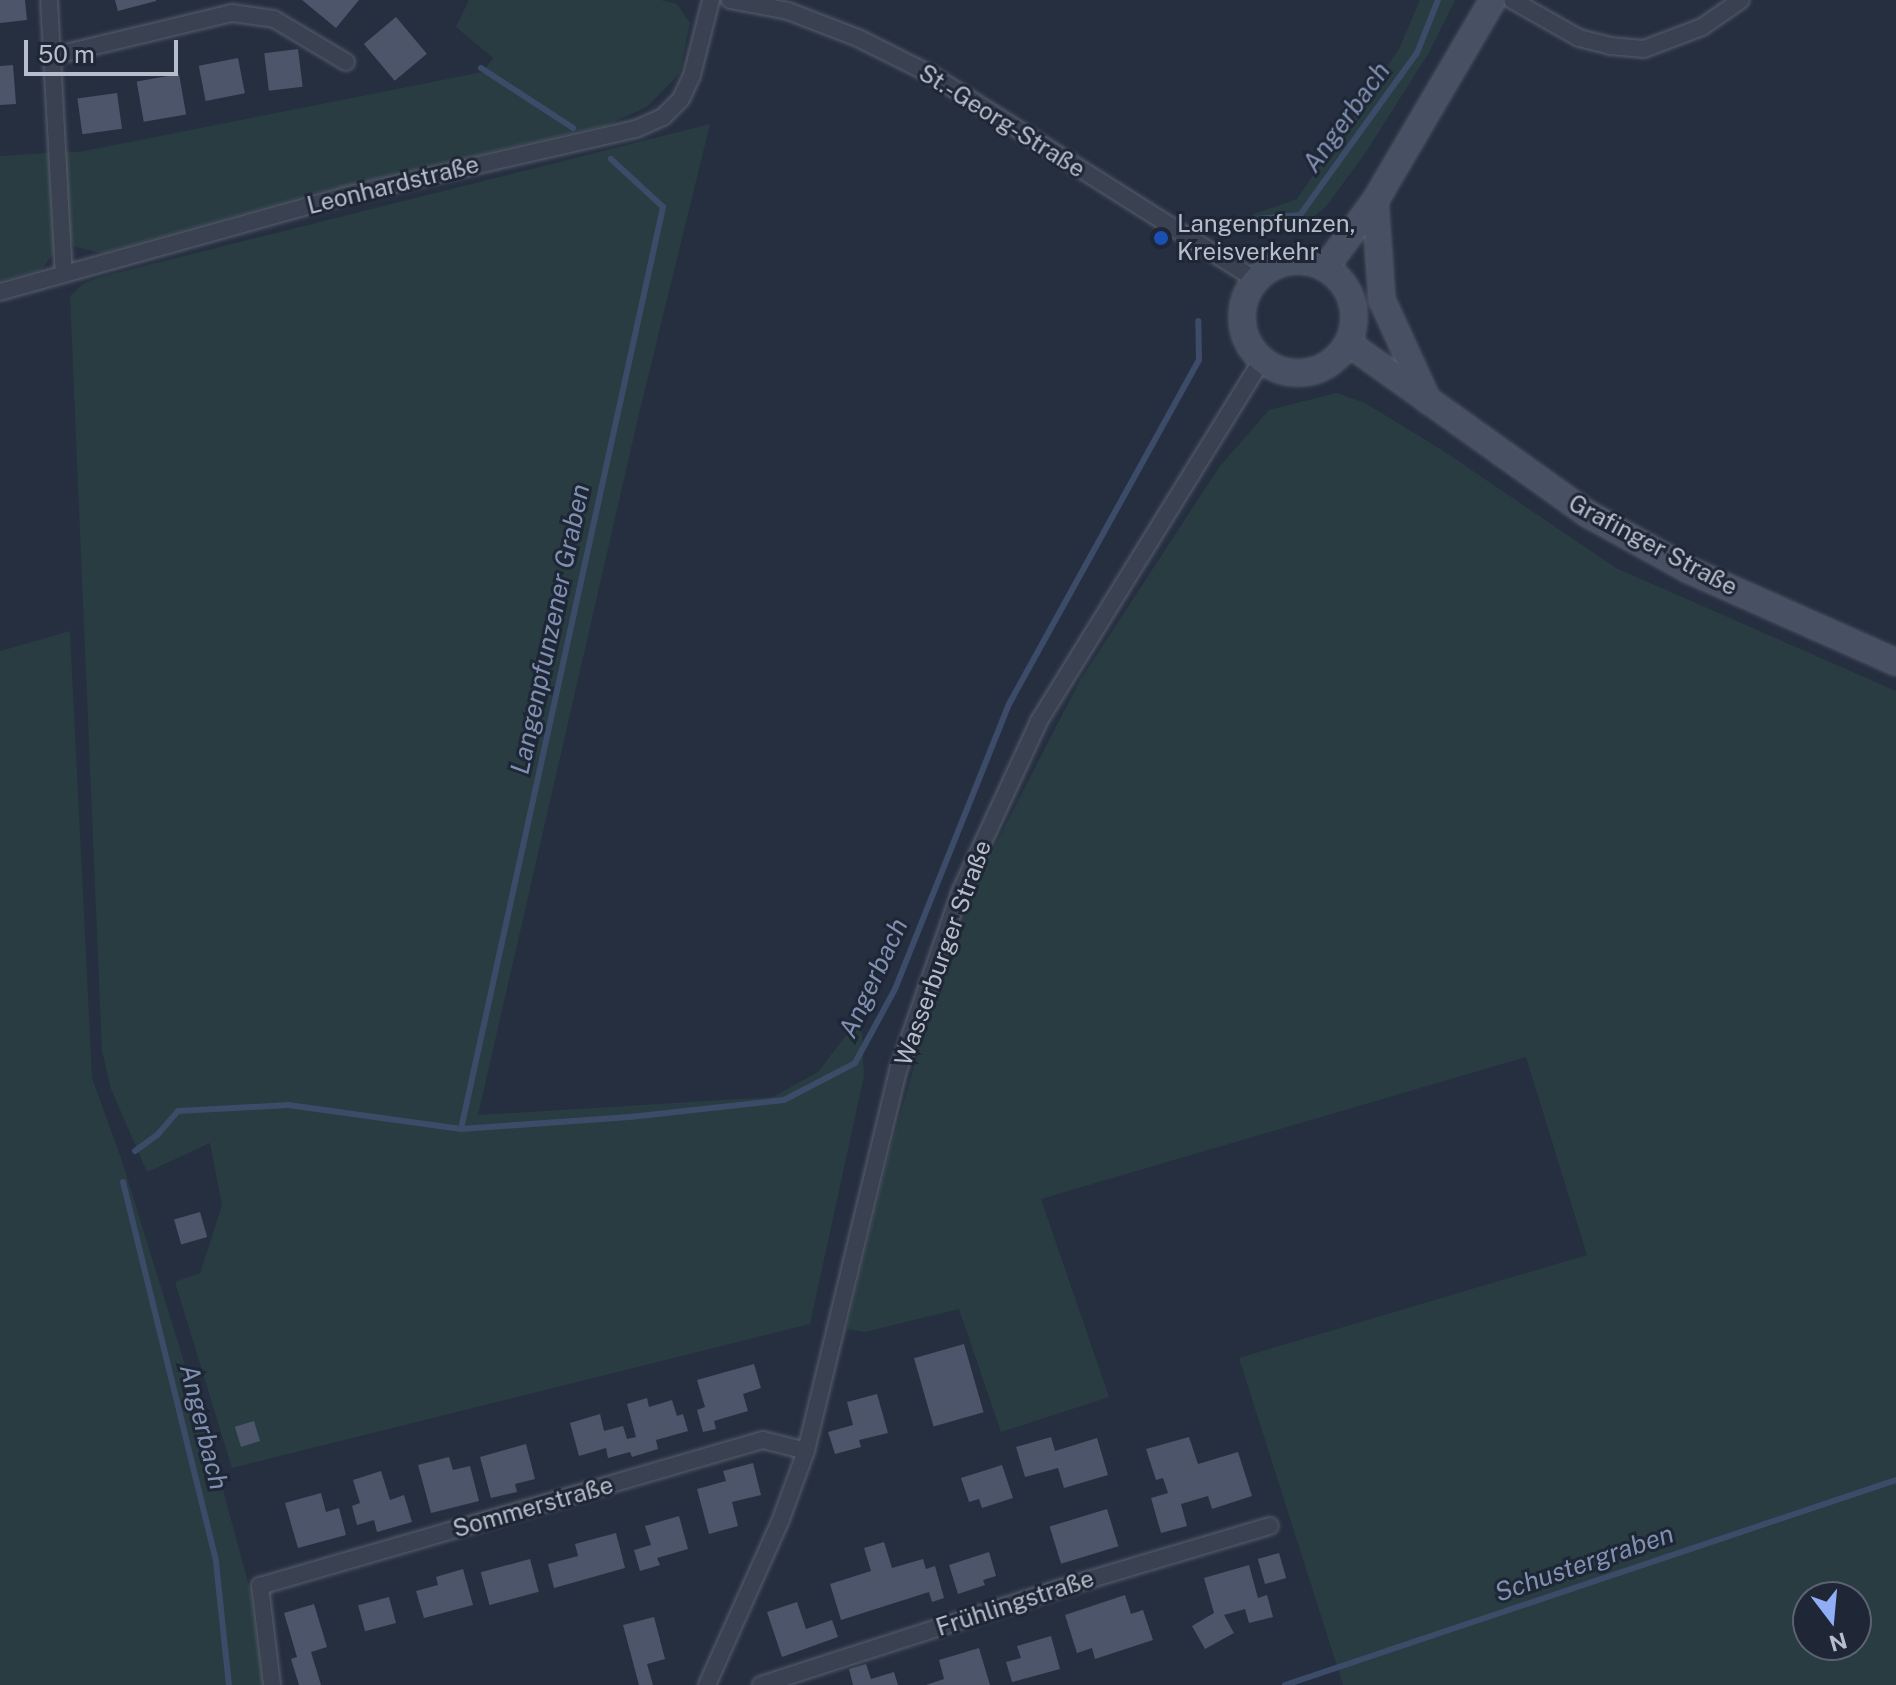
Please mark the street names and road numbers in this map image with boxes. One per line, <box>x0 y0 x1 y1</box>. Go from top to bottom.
street label: St.-Georg-Straße <box>914 58 1090 184</box>
street label: Leonhardstraße <box>304 150 482 220</box>
street label: Grafinger Straße <box>1564 488 1742 602</box>
street label: Wasserburger Straße <box>889 836 997 1070</box>
street label: Sommerstraße <box>450 1470 616 1544</box>
street label: Frühlingstraße <box>932 1564 1098 1642</box>

